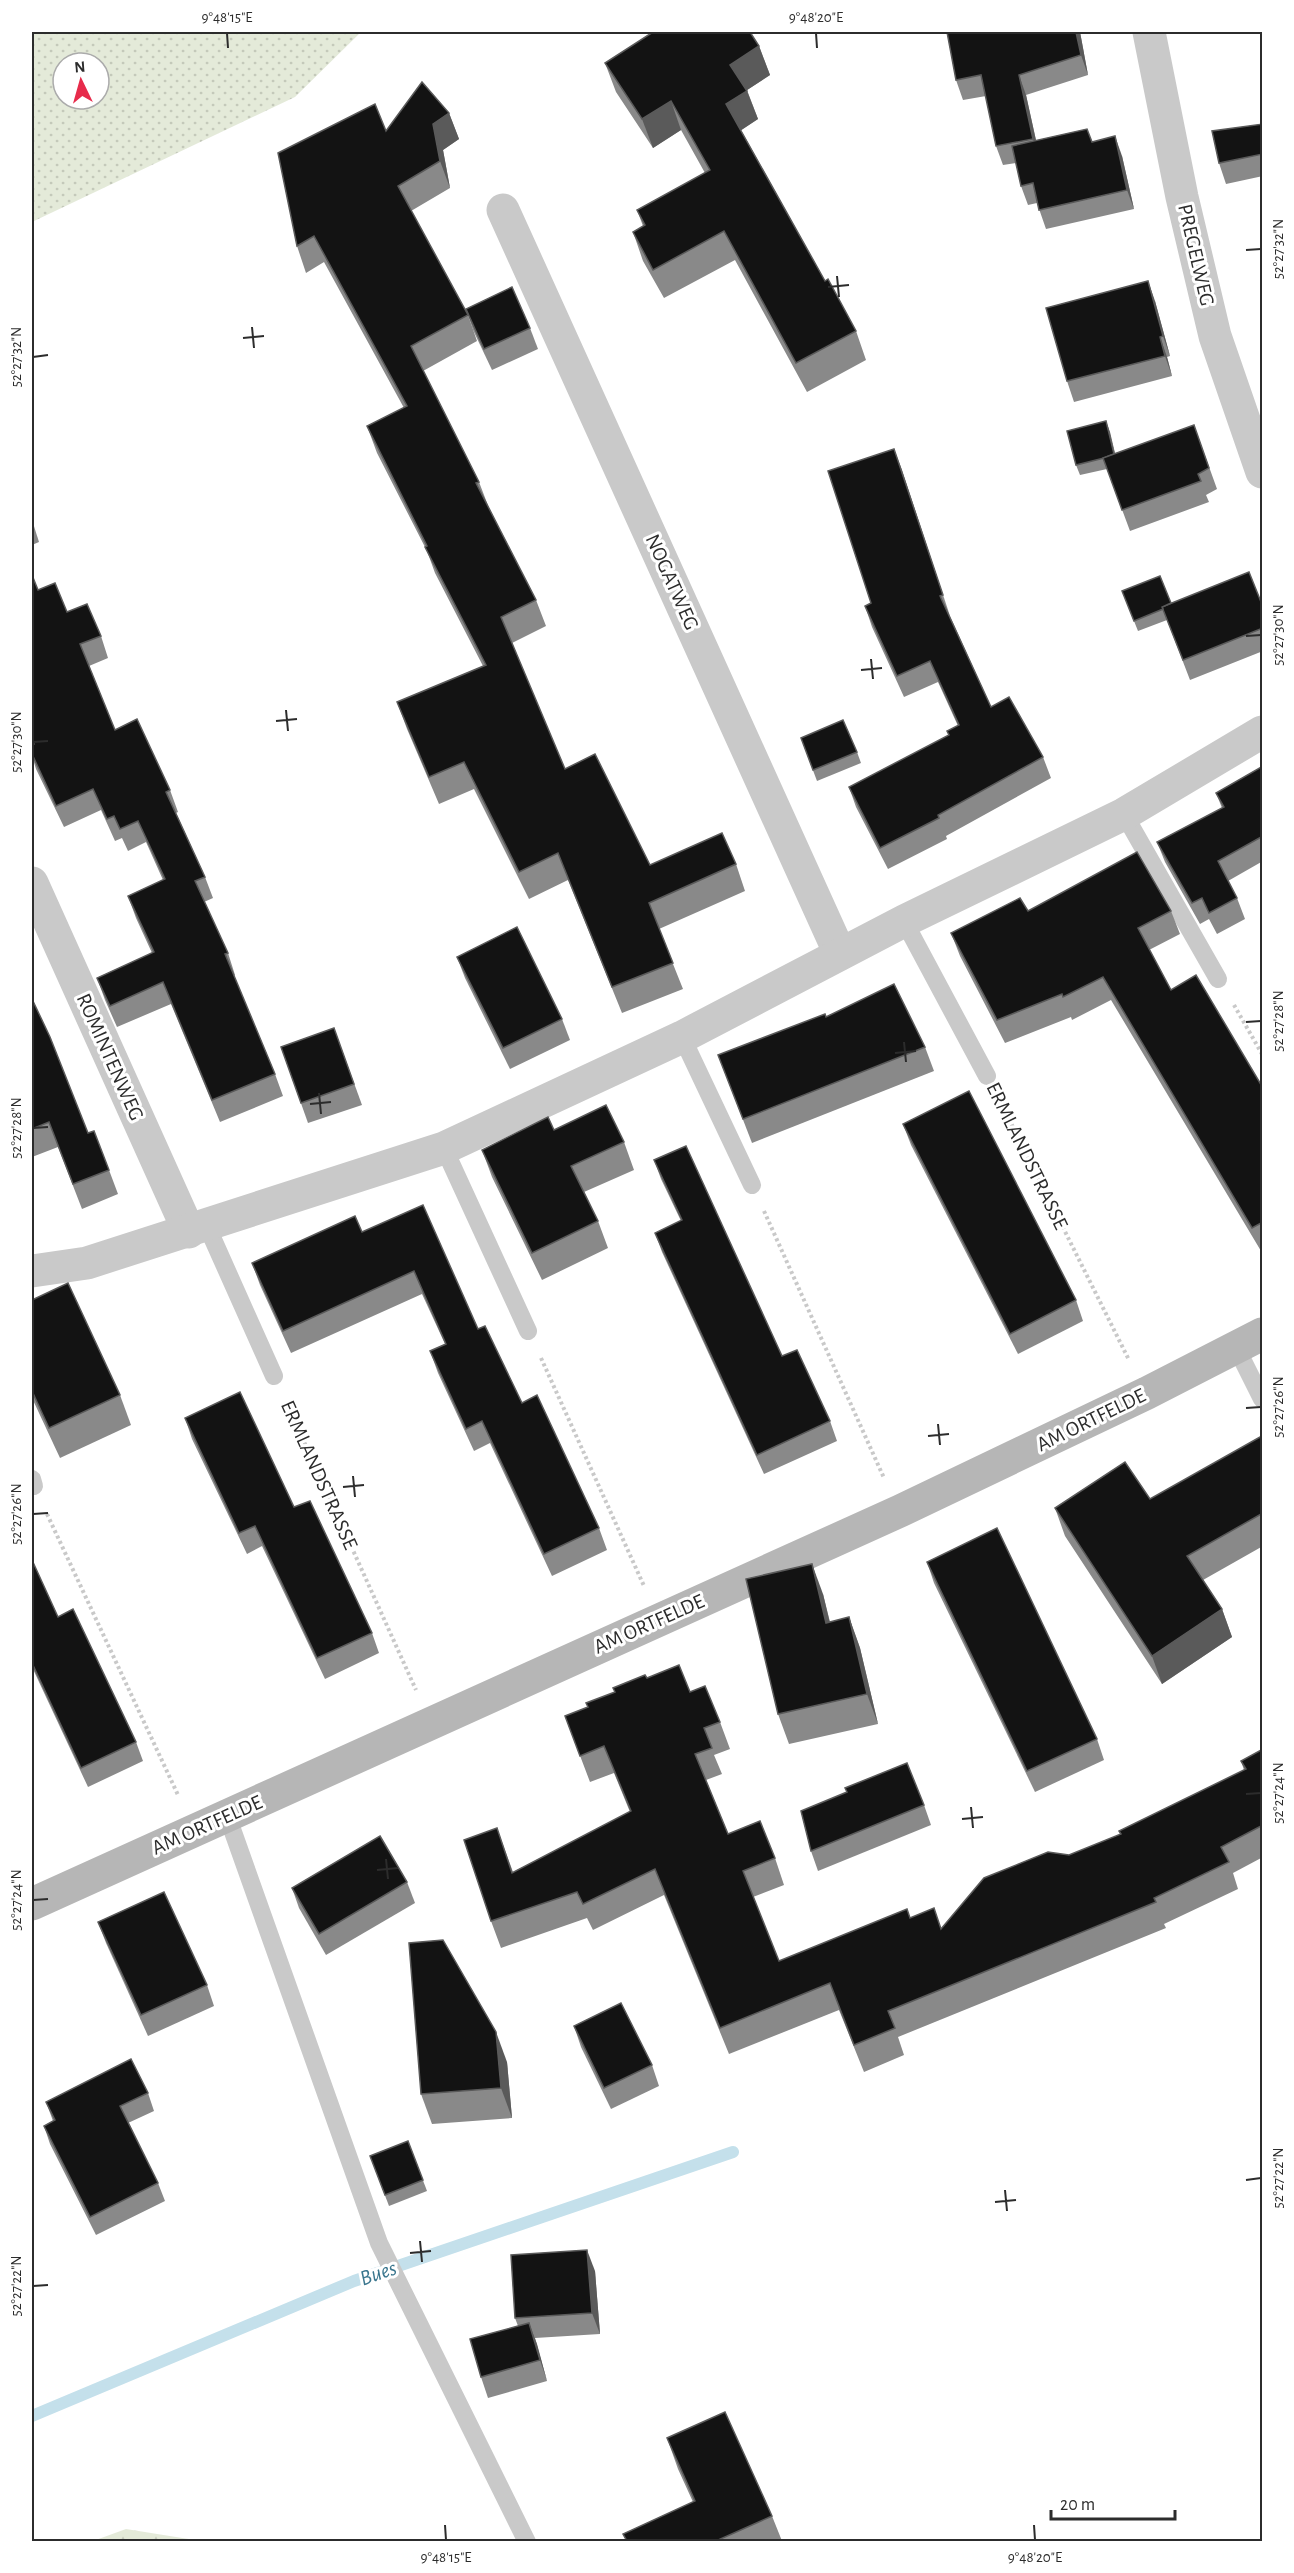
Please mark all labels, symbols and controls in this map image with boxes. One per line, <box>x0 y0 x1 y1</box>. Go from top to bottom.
text: 9°48'15"E <box>201 10 253 25</box>
text: 9°48'20"E <box>789 10 843 25</box>
north arrow <box>51 51 111 111</box>
text: N <box>74 59 86 76</box>
street label: PREGELWEG <box>1174 202 1218 308</box>
text: 52°27'32"N <box>1271 219 1286 279</box>
text: 52°27'32"N <box>9 327 24 387</box>
street label: NOGATWEG <box>642 531 702 633</box>
text: 52°27'30"N <box>1271 604 1286 666</box>
text: 52°27'30"N <box>9 711 24 773</box>
street label: ROMINTENWEG <box>73 990 147 1124</box>
text: 52°27'28"N <box>1271 990 1286 1052</box>
street label: ERMLANDSTRASSE <box>982 1079 1072 1233</box>
text: 52°27'28"N <box>9 1097 24 1159</box>
text: 52°27'26"N <box>1271 1376 1286 1438</box>
street label: AM ORTFELDE <box>1033 1385 1149 1455</box>
street label: ERMLANDSTRASSE <box>277 1397 361 1553</box>
text: 52°27'26"N <box>9 1483 24 1545</box>
street label: AM ORTFELDE <box>591 1590 707 1658</box>
text: 52°27'24"N <box>1271 1762 1286 1824</box>
street label: AM ORTFELDE <box>149 1791 265 1859</box>
text: 52°27'24"N <box>9 1869 24 1931</box>
text: 52°27'22"N <box>1271 2147 1286 2209</box>
text: 52°27'22"N <box>9 2255 24 2317</box>
water label: Bues <box>357 2257 399 2289</box>
scale bar <box>1051 2483 1176 2521</box>
text: 20 m <box>1060 2496 1095 2514</box>
text: 9°48'15"E <box>420 2550 472 2565</box>
text: 9°48'20"E <box>1008 2550 1062 2565</box>

